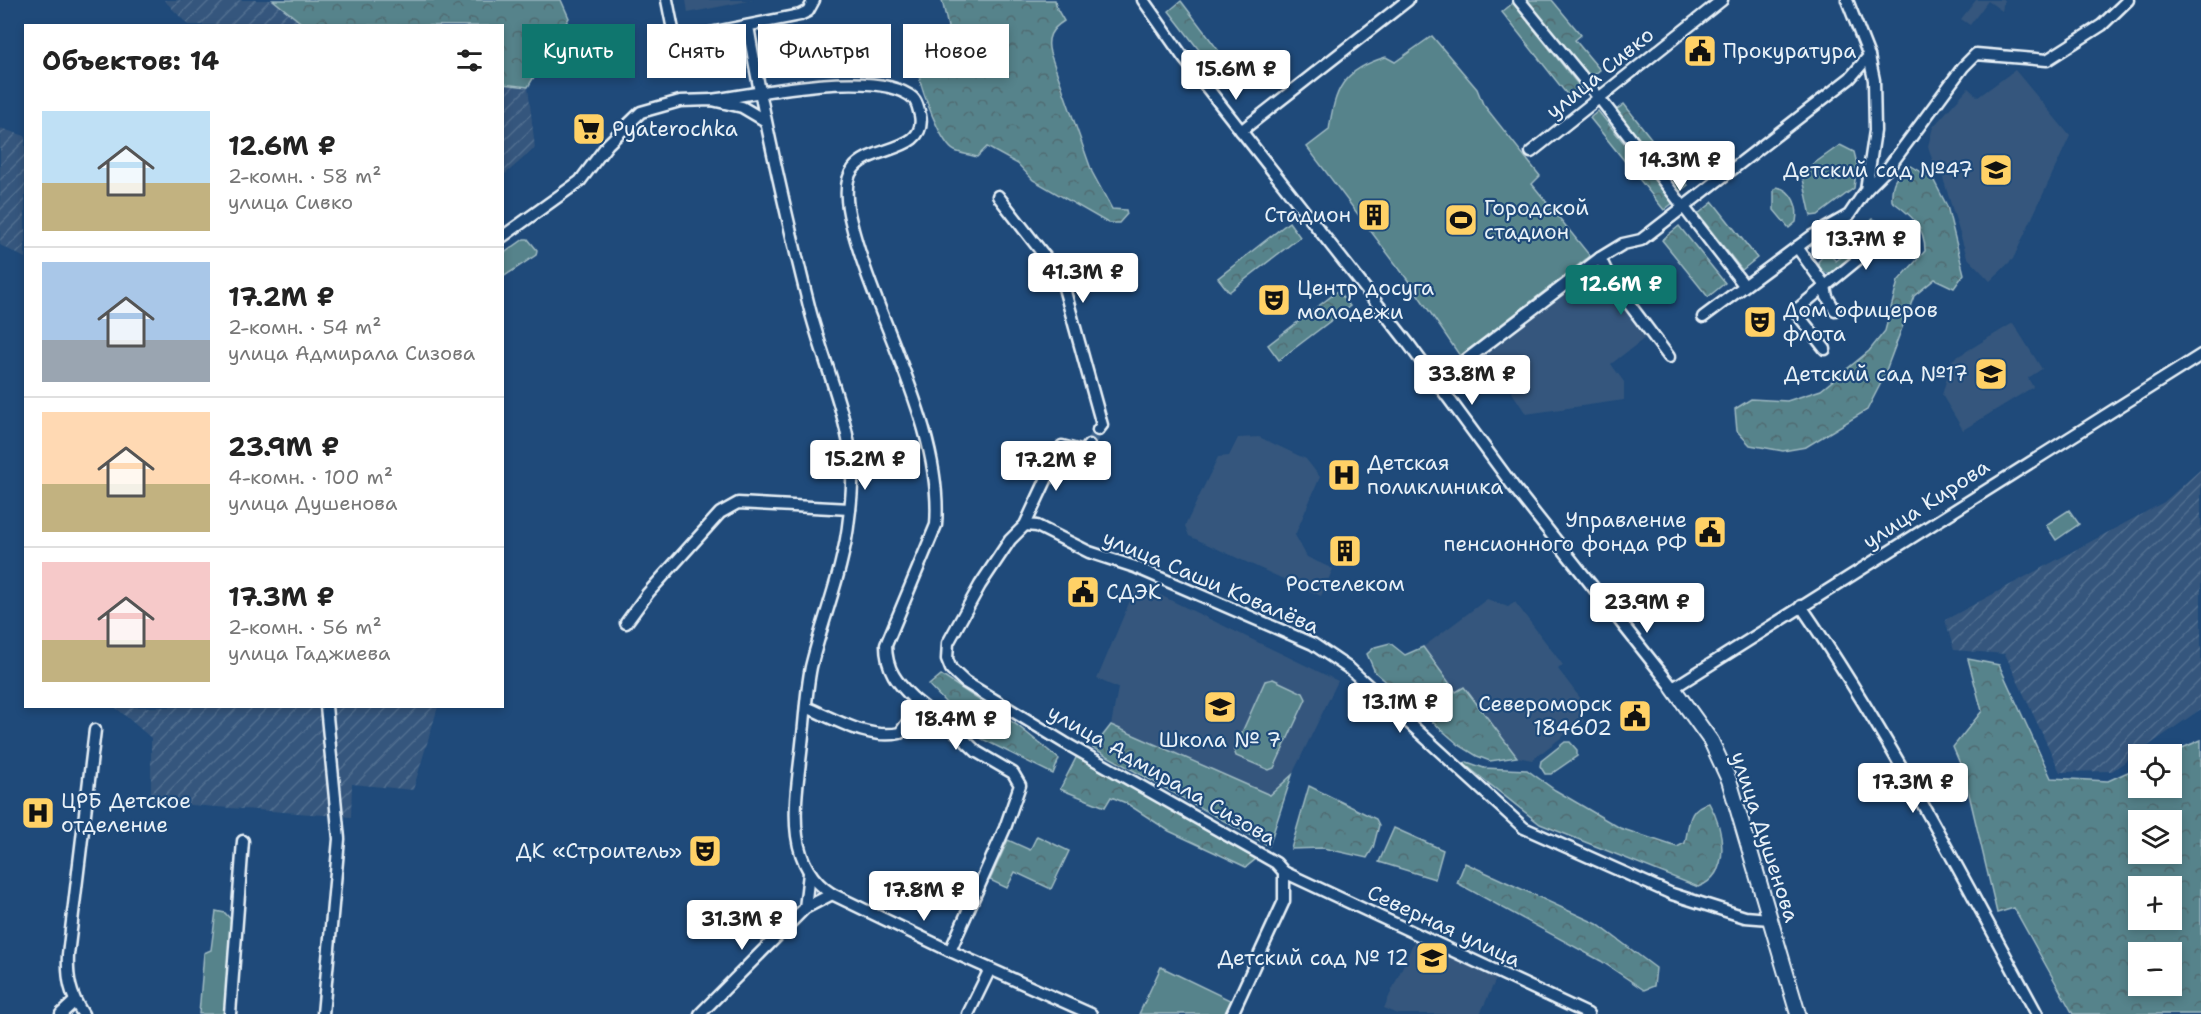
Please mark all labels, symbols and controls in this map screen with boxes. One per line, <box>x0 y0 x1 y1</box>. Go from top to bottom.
street label: улица Сивко <box>1540 21 1660 125</box>
chip: Купить <box>522 24 635 78</box>
chip: Снять <box>647 24 746 78</box>
chip: Фильтры <box>758 24 891 78</box>
chip: Новое <box>903 24 1009 78</box>
public building icon: Прокуратура <box>1682 33 1718 69</box>
place label: Прокуратура <box>1723 37 1856 65</box>
text: Объектов: 14 <box>42 43 219 78</box>
icon: filters <box>453 44 486 77</box>
pin: 15.6M ₽ <box>1181 50 1291 101</box>
text: 15.6M ₽ <box>1195 56 1277 82</box>
supermarket icon: Pyaterochka <box>571 111 607 147</box>
place label: Pyaterochka <box>612 115 738 143</box>
text: 12.6M ₽ <box>228 128 336 163</box>
icon: home <box>90 135 162 207</box>
pin: 14.3M ₽ <box>1625 141 1735 192</box>
text: 14.3M ₽ <box>1639 147 1721 173</box>
school or university icon: Детский сад №47 <box>1978 152 2014 188</box>
place label: Детский сад №47 <box>1783 156 1973 184</box>
text: 2-комн. · 58 m² <box>228 163 382 189</box>
text: улица Сивко <box>228 189 353 215</box>
place label: Городской стадион <box>1484 194 1589 246</box>
building icon: Стадион <box>1356 197 1392 233</box>
place label: Стадион <box>1264 201 1351 229</box>
sports icon: Городской стадион <box>1443 202 1479 238</box>
pin: 13.7M ₽ <box>1811 220 1921 271</box>
text: 13.7M ₽ <box>1826 226 1907 252</box>
pin: 41.3M ₽ <box>1028 253 1138 304</box>
text: 41.3M ₽ <box>1042 259 1124 285</box>
pin: 12.6M ₽ <box>1566 265 1676 316</box>
text: 12.6M ₽ <box>1580 271 1663 297</box>
place label: Центр досуга молодежи <box>1297 274 1434 326</box>
text: 17.2M ₽ <box>228 279 335 314</box>
theatre icon: Центр досуга молодежи <box>1256 282 1292 318</box>
icon: home <box>90 286 162 358</box>
place label: Дом офицеров флота <box>1783 296 1938 348</box>
theatre icon: Дом офицеров флота <box>1742 304 1778 340</box>
text: 2-комн. · 54 m² <box>228 314 382 340</box>
text: улица Адмирала Сизова <box>228 340 475 366</box>
pin: 33.8M ₽ <box>1417 355 1527 406</box>
school or university icon: Детский сад №17 <box>1973 356 2009 392</box>
place label: Детский сад №17 <box>1784 360 1968 388</box>
text: 33.8M ₽ <box>1428 361 1516 387</box>
text: 23.9M ₽ <box>228 429 340 464</box>
icon: home <box>90 436 162 508</box>
pin: 15.2M ₽ <box>810 440 920 491</box>
pin: 17.2M ₽ <box>1001 441 1111 492</box>
text: 15.2M ₽ <box>824 446 906 472</box>
text: 17.2M ₽ <box>1015 447 1097 473</box>
place label: Детская поликлиника <box>1367 449 1503 501</box>
street label: улица Кирова <box>1857 453 1995 555</box>
hospital icon: Детская поликлиника <box>1326 457 1362 493</box>
text: 4-комн. · 100 m² <box>228 464 393 490</box>
text: улица Душенова <box>228 490 397 516</box>
place label: Управление пенсионного фонда РФ <box>1443 506 1687 558</box>
public building icon: Управление пенсионного фонда РФ <box>1692 514 1728 550</box>
street label: улица Саши Ковалёва <box>1098 524 1324 640</box>
building icon: Ростелеком <box>1327 533 1363 569</box>
place label: Ростелеком <box>1285 570 1405 598</box>
public building icon: СДЭК <box>1065 574 1101 610</box>
place label: СДЭК <box>1106 578 1162 606</box>
text: 17.3M ₽ <box>228 579 335 614</box>
pin: 23.9M ₽ <box>1592 583 1702 634</box>
icon: home <box>90 586 162 658</box>
text: 23.9M ₽ <box>1604 589 1690 615</box>
text: 2-комн. · 56 m² <box>228 614 382 640</box>
text: улица Гаджиева <box>228 640 391 666</box>
pin: 13.1M ₽ <box>1345 683 1455 734</box>
school or university icon: Школа № 7 <box>1202 689 1238 725</box>
text: 13.1M ₽ <box>1362 689 1438 715</box>
place label: Североморск 184602 <box>1478 690 1612 742</box>
street label: улица Адмирала Сизова <box>1043 698 1281 852</box>
public building icon: Североморск 184602 <box>1617 698 1653 734</box>
pin: 18.4M ₽ <box>901 700 1011 751</box>
text: 18.4M ₽ <box>915 706 997 732</box>
place label: Школа № 7 <box>1159 726 1281 754</box>
map controls <box>2128 744 2182 996</box>
button: locate <box>2128 744 2182 798</box>
street label: улица Душенова <box>1724 748 1806 926</box>
pin: 17.3M ₽ <box>1858 763 1968 814</box>
text: 17.3M ₽ <box>1872 769 1954 795</box>
place label: ЦРБ Детское отделение <box>61 787 191 839</box>
hospital icon: ЦРБ Детское отделение <box>20 795 56 831</box>
button: layers <box>2128 810 2182 864</box>
theatre icon: ДК «Строитель» <box>687 833 723 869</box>
place label: ДК «Строитель» <box>516 837 682 865</box>
pin: 17.8M ₽ <box>869 871 979 922</box>
button: + <box>2128 876 2182 930</box>
text: 17.8M ₽ <box>883 877 965 903</box>
street label: Северная улица <box>1363 878 1525 974</box>
pin: 31.3M ₽ <box>687 900 797 951</box>
text: 31.3M ₽ <box>701 906 783 932</box>
school or university icon: Детский сад № 12 <box>1414 940 1450 976</box>
button: − <box>2128 942 2182 996</box>
place label: Детский сад № 12 <box>1217 944 1409 972</box>

